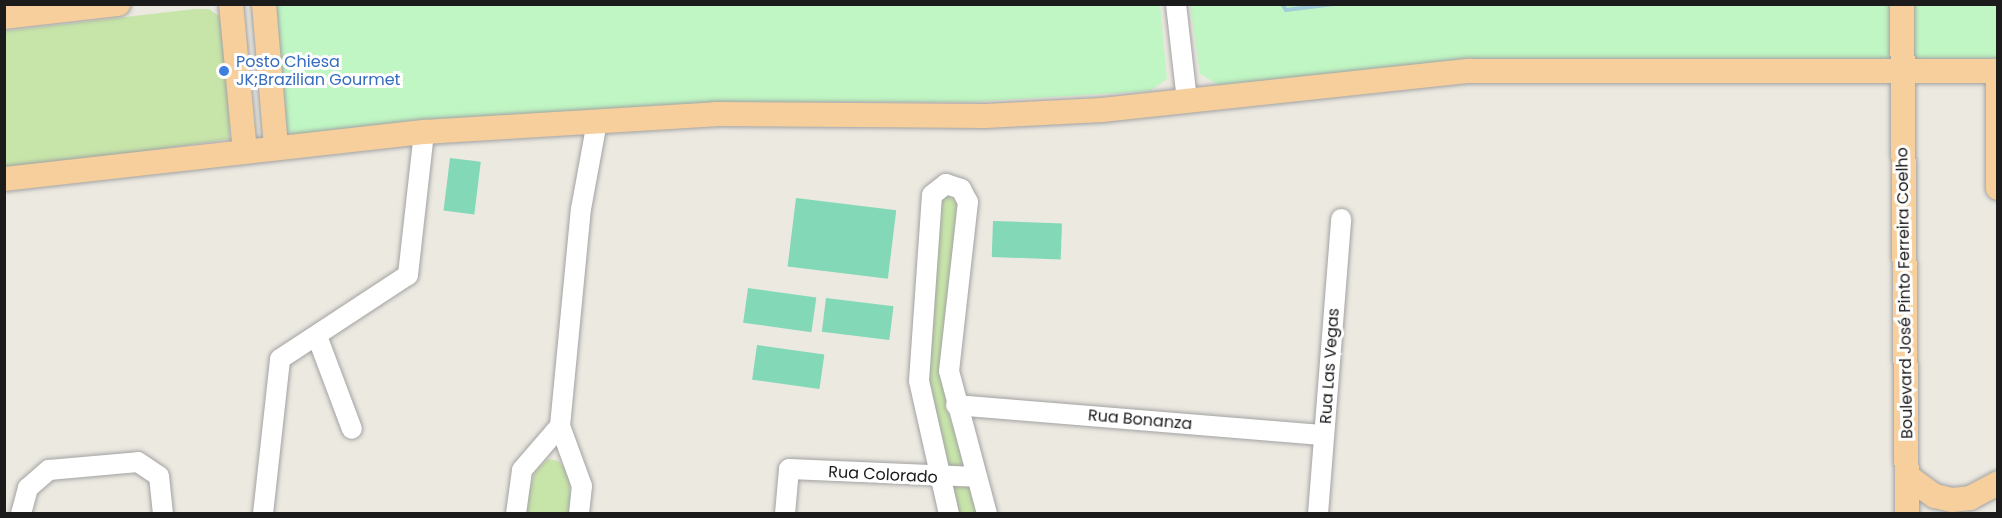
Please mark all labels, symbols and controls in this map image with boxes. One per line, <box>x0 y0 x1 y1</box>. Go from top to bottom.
place label: Posto Chiesa JK;Brazilian Gourmet <box>236 52 400 90</box>
marker: Posto Chiesa JK;Brazilian Gourmet <box>217 64 231 78</box>
street label: Boulevard José Pinto Ferreira Coelho <box>1893 147 1917 439</box>
street label: Rua Las Vegas <box>1316 307 1344 425</box>
street label: Rua Bonanza <box>1087 406 1193 434</box>
street label: Rua Colorado <box>828 463 938 487</box>

